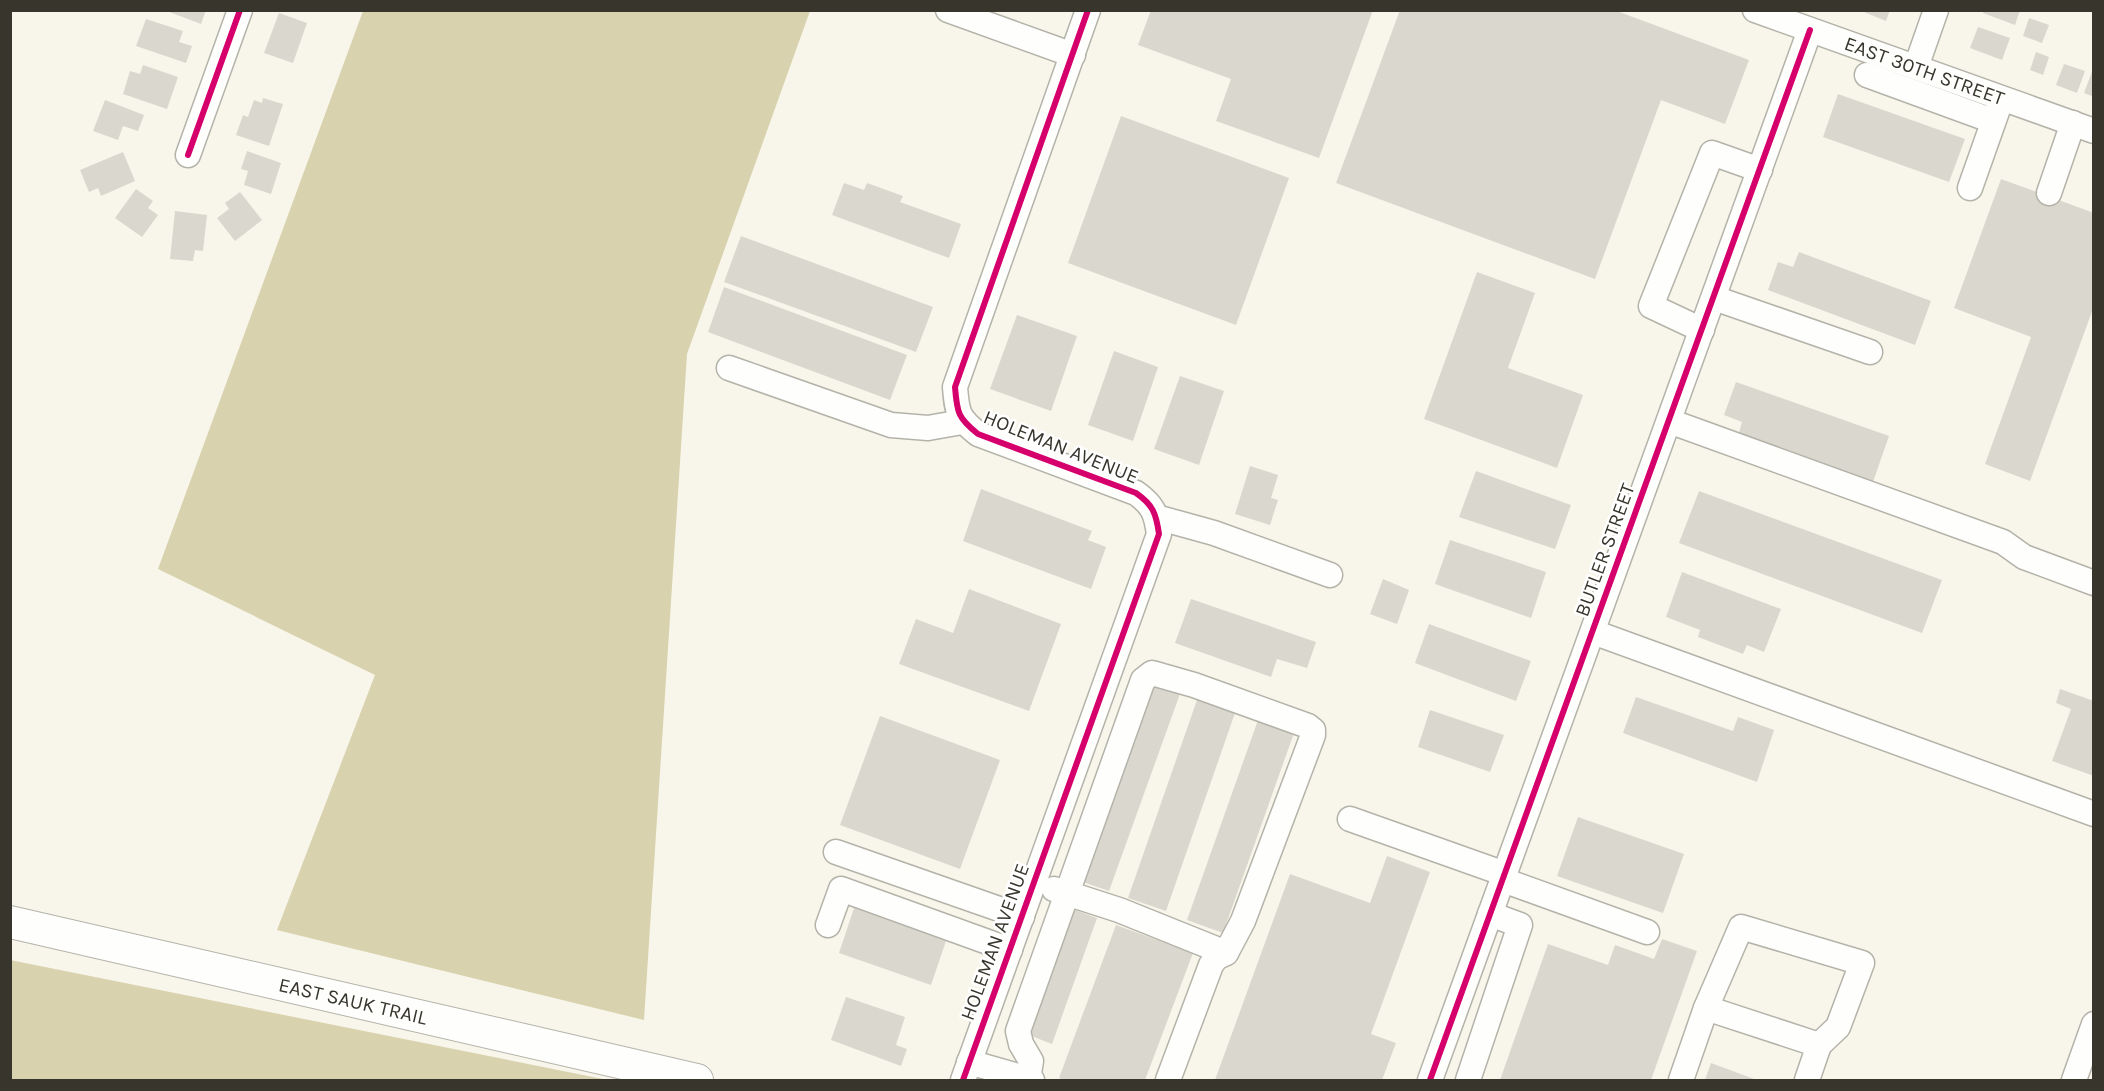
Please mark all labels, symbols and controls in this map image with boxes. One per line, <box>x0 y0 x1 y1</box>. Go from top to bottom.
street label: EAST 30TH STREET <box>1841 31 2008 110</box>
street label: HOLEMAN AVENUE <box>980 405 1142 489</box>
street label: BUTLER STREET <box>1570 480 1640 620</box>
street label: HOLEMAN AVENUE <box>956 860 1034 1024</box>
street label: EAST SAUK TRAIL <box>276 973 430 1029</box>

